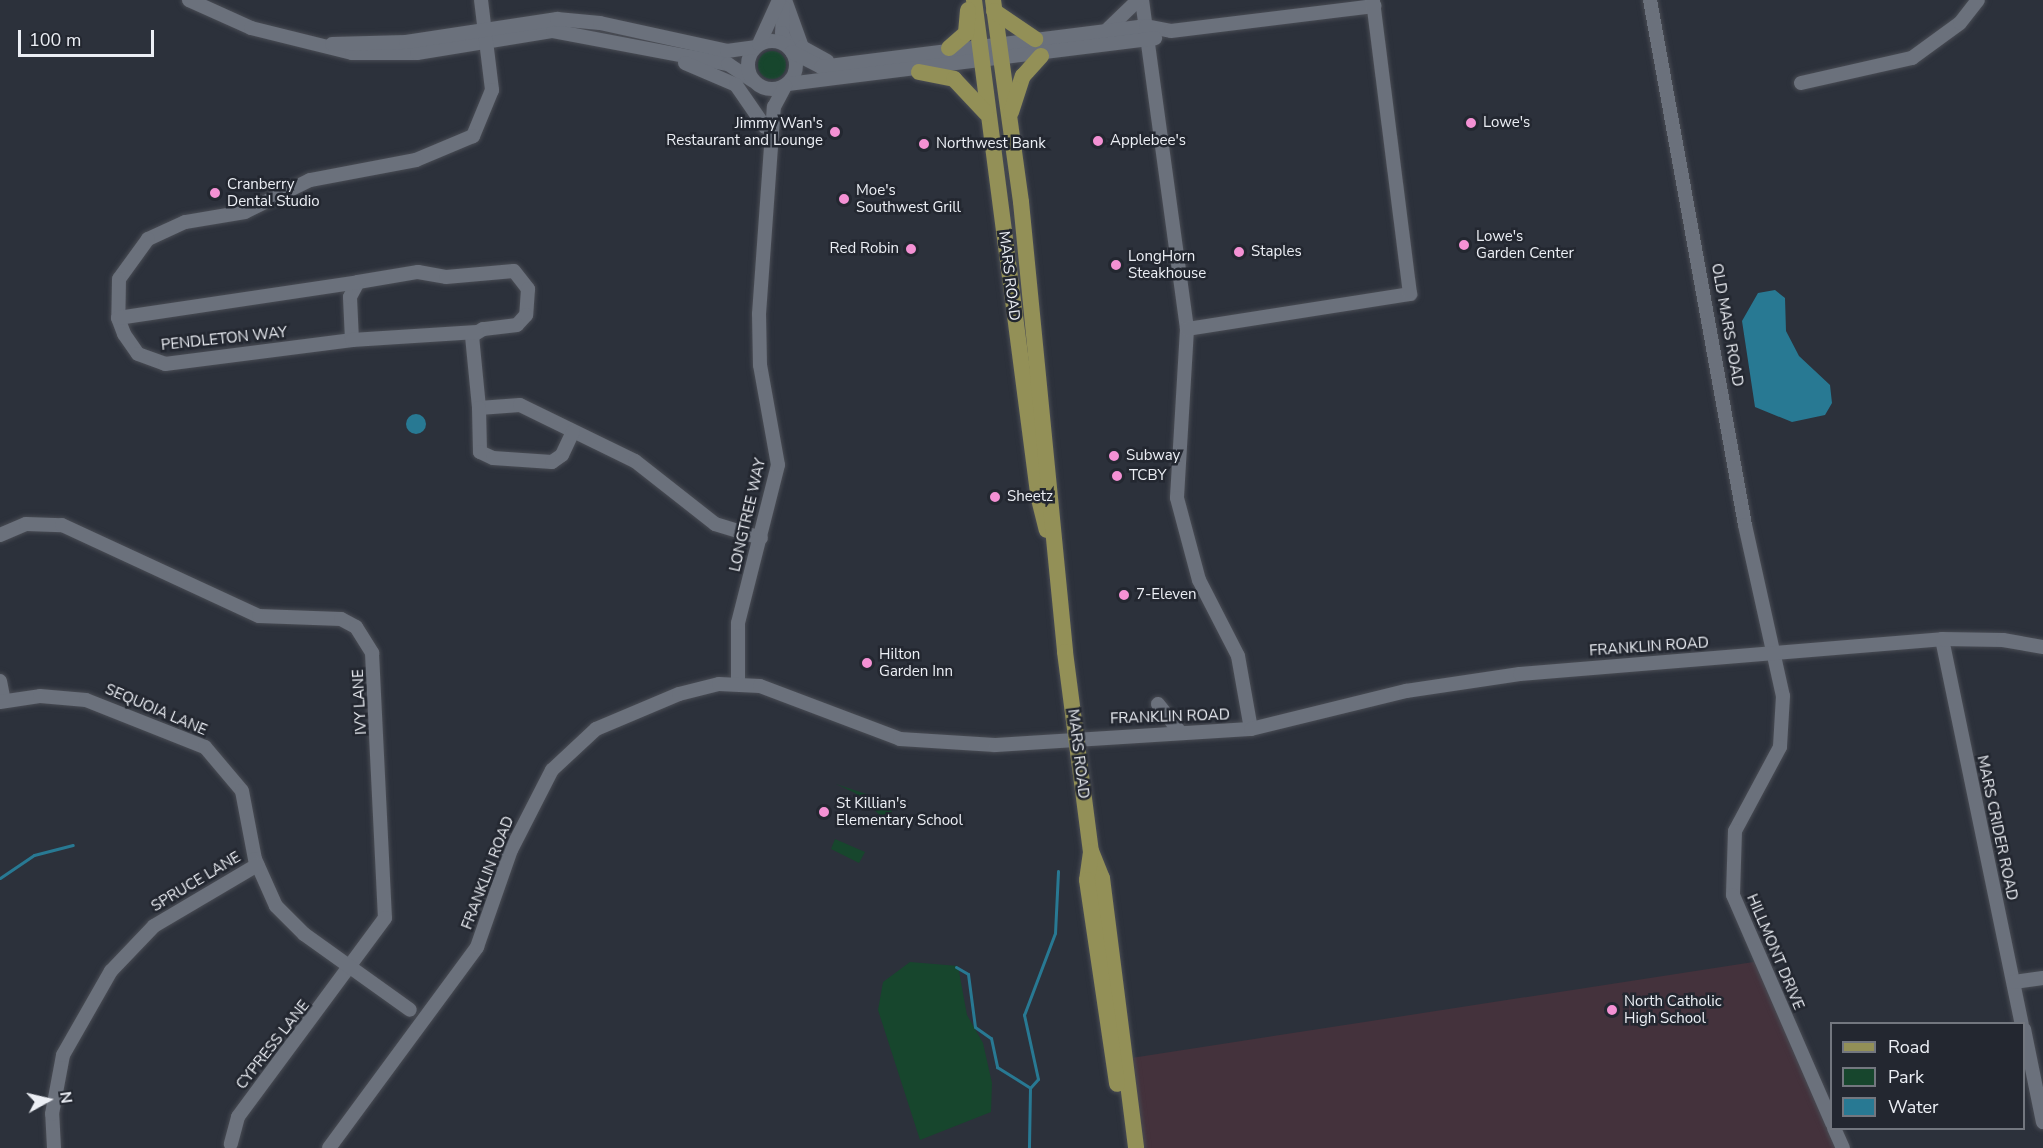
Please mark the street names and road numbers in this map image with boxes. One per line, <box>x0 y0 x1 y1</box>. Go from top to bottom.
street label: MARS ROAD <box>995 230 1023 322</box>
street label: OLD MARS ROAD <box>1707 262 1747 388</box>
street label: PENDLETON WAY <box>160 323 288 355</box>
street label: LONGTREE WAY <box>726 456 770 574</box>
street label: FRANKLIN ROAD <box>1589 634 1709 660</box>
street label: IVY LANE <box>349 669 371 735</box>
street label: SEQUOIA LANE <box>102 680 210 740</box>
street label: FRANKLIN ROAD <box>1110 706 1230 728</box>
street label: MARS ROAD <box>1064 708 1092 800</box>
street label: MARS CRIDER ROAD <box>1973 754 2021 902</box>
street label: FRANKLIN ROAD <box>458 814 518 932</box>
street label: SPRUCE LANE <box>148 848 244 916</box>
street label: HILLMONT DRIVE <box>1743 891 1807 1013</box>
street label: CYPRESS LANE <box>233 997 313 1093</box>

